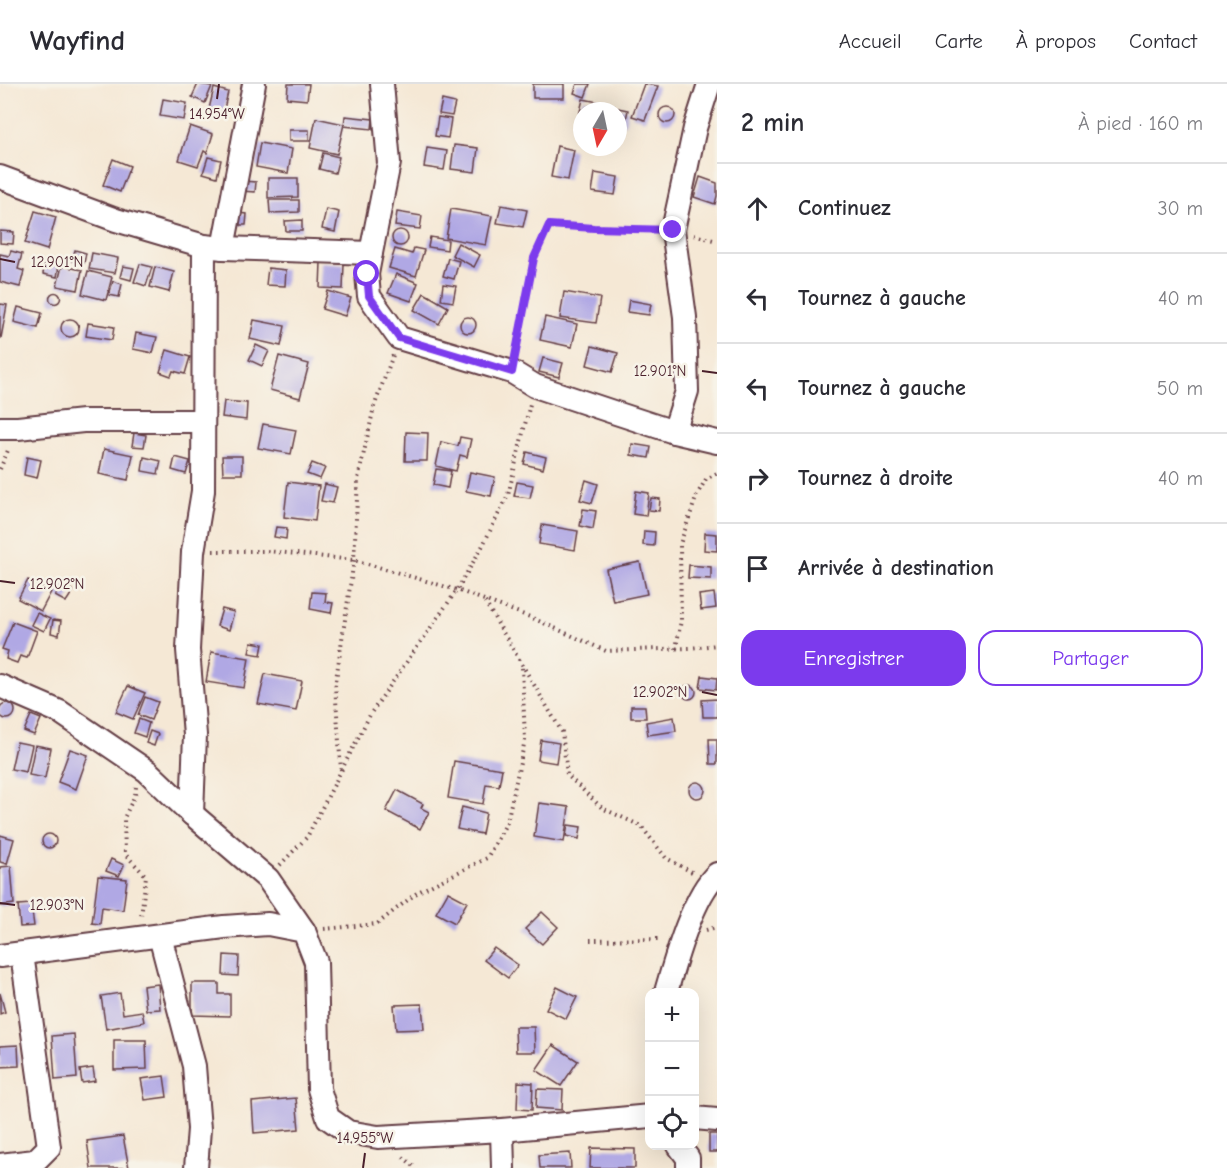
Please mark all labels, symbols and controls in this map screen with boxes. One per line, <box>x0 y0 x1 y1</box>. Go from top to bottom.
text: Wayfind <box>30 25 125 57</box>
text: Accueil <box>839 29 902 53</box>
text: Carte <box>935 29 983 53</box>
text: À propos <box>1016 29 1096 53</box>
text: Contact <box>1129 29 1197 53</box>
north arrow <box>573 102 627 156</box>
text: 14.954°W <box>189 105 245 123</box>
text: 2 min <box>741 108 804 138</box>
text: À pied · 160 m <box>1078 112 1203 135</box>
icon: ahead <box>741 192 774 225</box>
text: Continuez <box>798 195 891 221</box>
text: 30 m <box>1157 197 1203 220</box>
route end <box>659 216 685 242</box>
text: 12.901°N <box>31 253 83 271</box>
route start <box>353 260 379 286</box>
icon: left <box>741 282 774 315</box>
text: Tournez à gauche <box>798 285 966 311</box>
text: 40 m <box>1158 287 1203 310</box>
text: 12.901°N <box>634 362 686 380</box>
icon: left <box>741 372 774 405</box>
text: Tournez à gauche <box>798 375 966 401</box>
text: 50 m <box>1157 377 1203 400</box>
icon: right <box>741 462 774 495</box>
text: Tournez à droite <box>798 465 953 491</box>
text: 40 m <box>1158 467 1203 490</box>
icon: arrive <box>741 552 774 585</box>
text: Arrivée à destination <box>798 555 994 581</box>
text: 12.902°N <box>30 575 84 593</box>
button: Enregistrer <box>741 630 966 686</box>
button: Partager <box>978 630 1203 686</box>
text: 12.902°N <box>633 683 687 701</box>
text: 12.903°N <box>30 896 84 914</box>
map controls <box>645 988 699 1150</box>
button: + <box>645 988 699 1042</box>
button: − <box>645 1042 699 1096</box>
button: locate <box>645 1096 699 1150</box>
text: 14.955°W <box>337 1129 393 1147</box>

